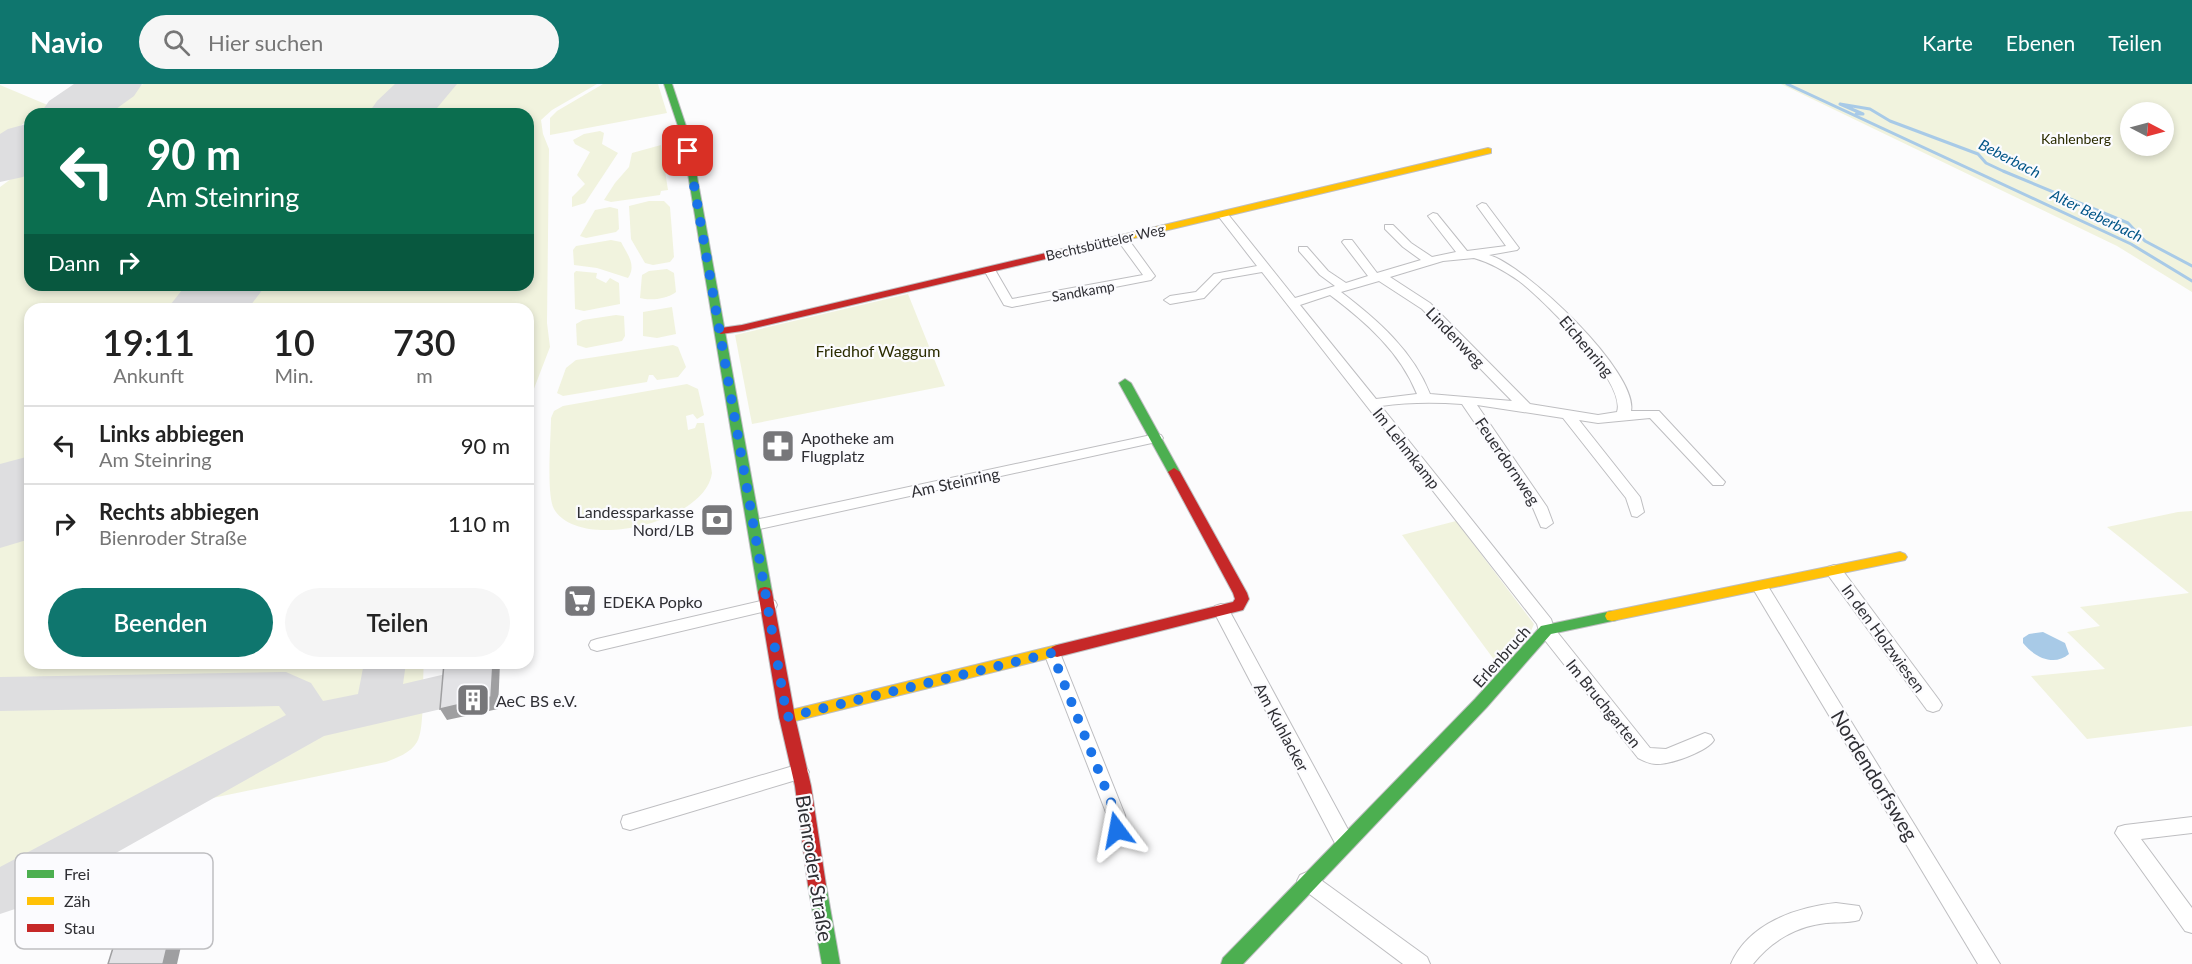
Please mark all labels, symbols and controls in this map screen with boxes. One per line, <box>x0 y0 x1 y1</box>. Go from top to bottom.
search box <box>139 15 559 69</box>
text: Navio <box>30 25 103 59</box>
icon: search <box>160 26 193 59</box>
text: Hier suchen <box>208 29 323 56</box>
text: Karte <box>1922 30 1973 55</box>
text: Ebenen <box>2006 30 2075 55</box>
text: Teilen <box>2108 30 2162 55</box>
north arrow <box>2120 102 2174 156</box>
map controls <box>2120 102 2174 156</box>
pin <box>662 125 713 176</box>
text: 90 m <box>147 129 241 179</box>
park label: Kahlenberg <box>2041 130 2111 147</box>
icon: left <box>48 132 126 210</box>
icon: arrive <box>671 134 704 167</box>
water label: Beberbach <box>1976 135 2044 181</box>
text: Am Steinring <box>147 180 299 213</box>
water label: Alter Beberbach <box>2047 185 2146 245</box>
street label: Bechtsbütteler Weg <box>1044 220 1166 264</box>
icon: right <box>112 246 145 279</box>
text: Dann <box>48 249 100 276</box>
street label: Sandkamp <box>1050 277 1116 305</box>
street label: Lindenweg <box>1423 303 1489 371</box>
street label: Eichenring <box>1556 312 1618 380</box>
text: 19:11 <box>102 320 195 364</box>
text: 10 <box>273 320 315 364</box>
text: 730 <box>393 320 456 364</box>
park label: Friedhof Waggum <box>816 341 940 360</box>
text: Ankunft <box>113 363 184 387</box>
text: Min. <box>274 363 314 387</box>
text: m <box>416 363 433 387</box>
street label: Im Lehmkamp <box>1369 404 1445 492</box>
street label: Feuerdornweg <box>1472 414 1544 508</box>
text: Links abbiegen <box>99 420 244 447</box>
pharmacy icon: Apotheke am Flugplatz <box>760 428 796 464</box>
place label: Apotheke am Flugplatz <box>801 428 894 465</box>
icon: left <box>48 429 81 462</box>
text: 90 m <box>461 432 510 459</box>
text: Am Steinring <box>99 447 212 471</box>
street label: Am Steinring <box>909 463 1001 501</box>
text: Rechts abbiegen <box>99 498 259 525</box>
place label: Landessparkasse Nord/LB <box>577 502 694 539</box>
bank icon: Landessparkasse Nord/LB <box>699 502 735 538</box>
icon: right <box>48 507 81 540</box>
text: 110 m <box>448 510 510 537</box>
text: Bienroder Straße <box>99 525 247 549</box>
street label: In den Holzwiesen <box>1838 580 1930 696</box>
supermarket icon: EDEKA Popko <box>562 583 598 619</box>
button: Beenden <box>48 588 273 657</box>
button: Teilen <box>285 588 510 657</box>
place label: EDEKA Popko <box>603 592 703 611</box>
street label: Erlenbruch <box>1468 621 1534 691</box>
street label: Im Bruchgarten <box>1563 655 1645 751</box>
street label: Am Kuhlacker <box>1251 680 1313 775</box>
building icon: AeC BS e.V. <box>455 682 491 718</box>
place label: AeC BS e.V. <box>496 691 577 710</box>
street label: Nordendorfsweg <box>1827 705 1923 845</box>
street label: Bienroder Straße <box>792 793 838 943</box>
position arrow <box>1085 798 1149 862</box>
legend <box>15 853 213 949</box>
text: Frei <box>64 864 90 883</box>
text: Zäh <box>64 891 90 910</box>
text: Stau <box>64 918 95 937</box>

